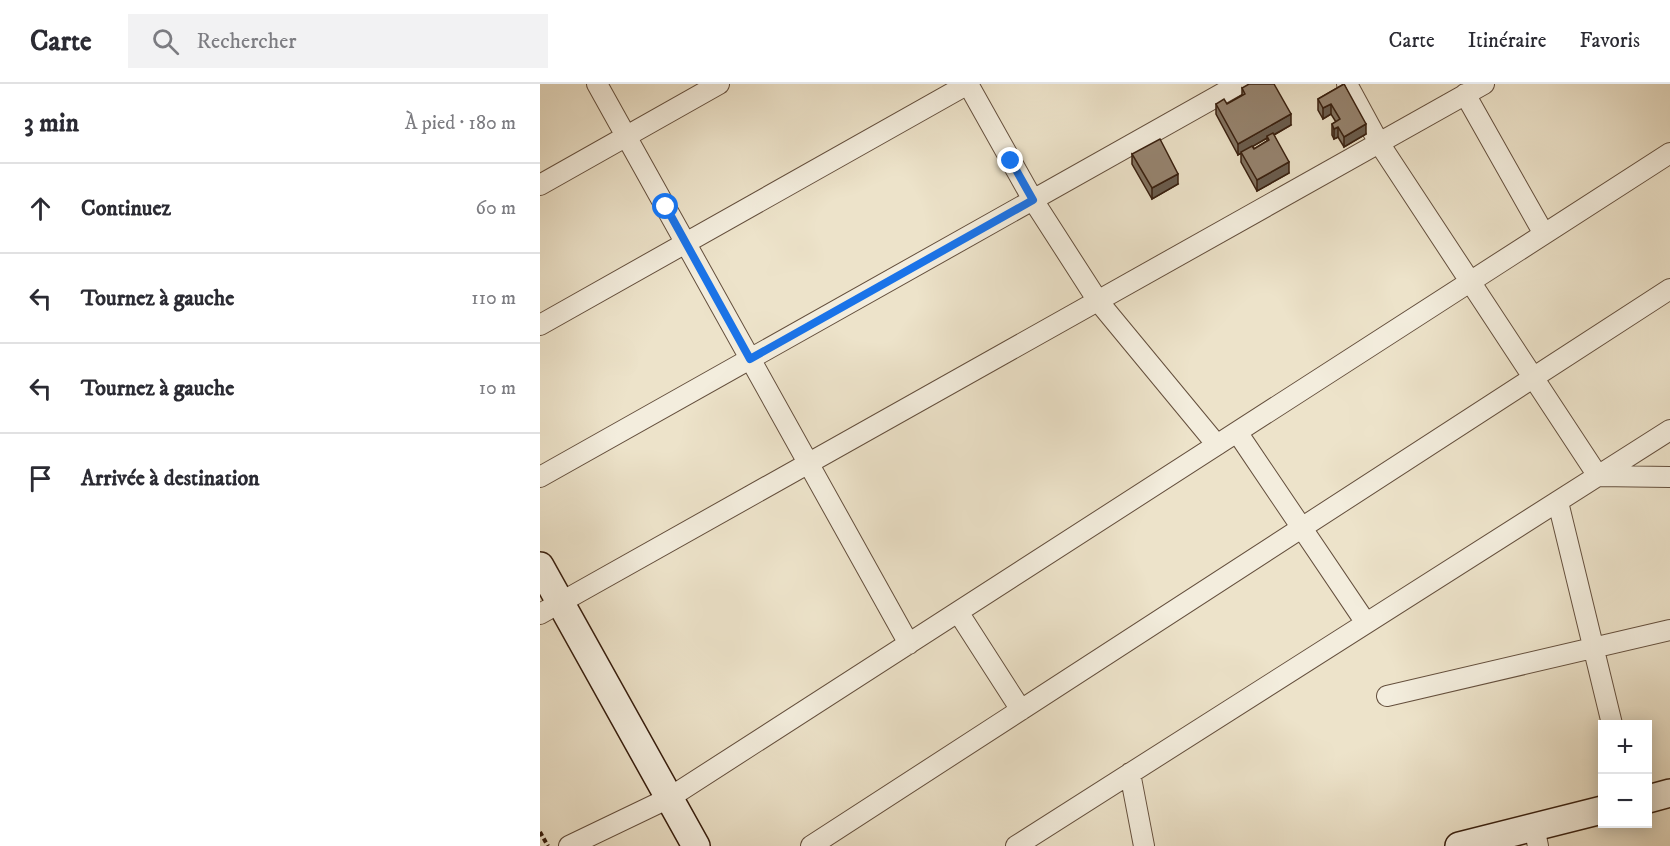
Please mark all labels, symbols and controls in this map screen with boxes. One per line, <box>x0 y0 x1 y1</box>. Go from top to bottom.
search box <box>128 14 548 68</box>
text: Carte <box>30 24 92 59</box>
icon: search <box>149 25 182 58</box>
text: Rechercher <box>197 28 297 55</box>
text: Carte <box>1389 28 1435 54</box>
text: Itinéraire <box>1468 28 1546 54</box>
text: Favoris <box>1579 28 1640 54</box>
text: 3 min <box>24 107 79 140</box>
text: À pied · 180 m <box>405 111 516 136</box>
route end <box>997 147 1023 173</box>
icon: ahead <box>24 192 57 225</box>
route start <box>652 193 678 219</box>
text: Continuez <box>81 195 171 222</box>
text: 60 m <box>476 196 516 221</box>
icon: left <box>24 282 57 315</box>
text: Tournez à gauche <box>81 285 234 312</box>
text: 110 m <box>471 286 516 311</box>
icon: left <box>24 372 57 405</box>
text: Tournez à gauche <box>81 375 234 402</box>
text: 10 m <box>479 376 516 401</box>
icon: arrive <box>24 462 57 495</box>
text: Arrivée à destination <box>81 465 260 492</box>
map controls <box>1598 720 1652 828</box>
button: + <box>1598 720 1652 774</box>
button: − <box>1598 774 1652 828</box>

